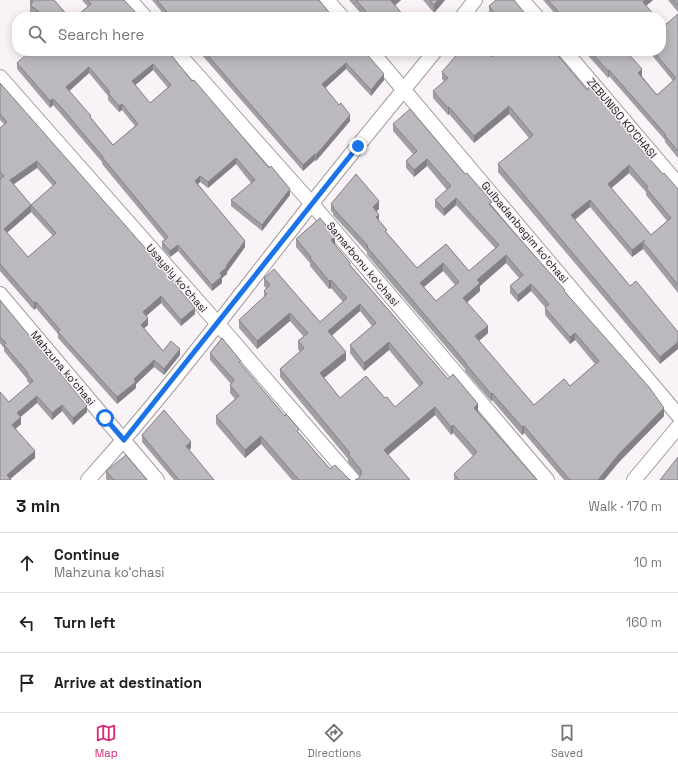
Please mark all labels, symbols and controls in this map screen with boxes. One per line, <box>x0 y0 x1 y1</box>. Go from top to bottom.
search box <box>12 12 666 56</box>
icon: search <box>26 23 48 45</box>
text: Search here <box>58 25 144 44</box>
street label: ZEBUNISO KO'CHASI <box>584 75 660 161</box>
route end <box>349 137 367 155</box>
street label: Gulbadanbegim koʻchasi <box>478 178 572 286</box>
street label: Samarbonu koʻchasi <box>324 219 403 309</box>
street label: Usaysiy koʻchasi <box>143 241 211 316</box>
street label: Mahzuna koʻchasi <box>28 328 99 409</box>
route start <box>96 409 114 427</box>
text: 3 min <box>16 495 60 517</box>
text: Walk · 170 m <box>588 498 662 515</box>
text: Continue <box>54 545 120 564</box>
icon: ahead <box>16 552 38 574</box>
text: 10 m <box>634 554 662 571</box>
text: Mahzuna koʻchasi <box>54 564 165 581</box>
icon: left <box>16 612 38 634</box>
text: Turn left <box>54 613 116 632</box>
text: 160 m <box>626 614 662 631</box>
icon: arrive <box>16 672 38 694</box>
text: Arrive at destination <box>54 673 202 692</box>
tab: Map <box>95 722 118 760</box>
tab: Directions <box>307 722 361 760</box>
tab: Saved <box>551 722 583 760</box>

